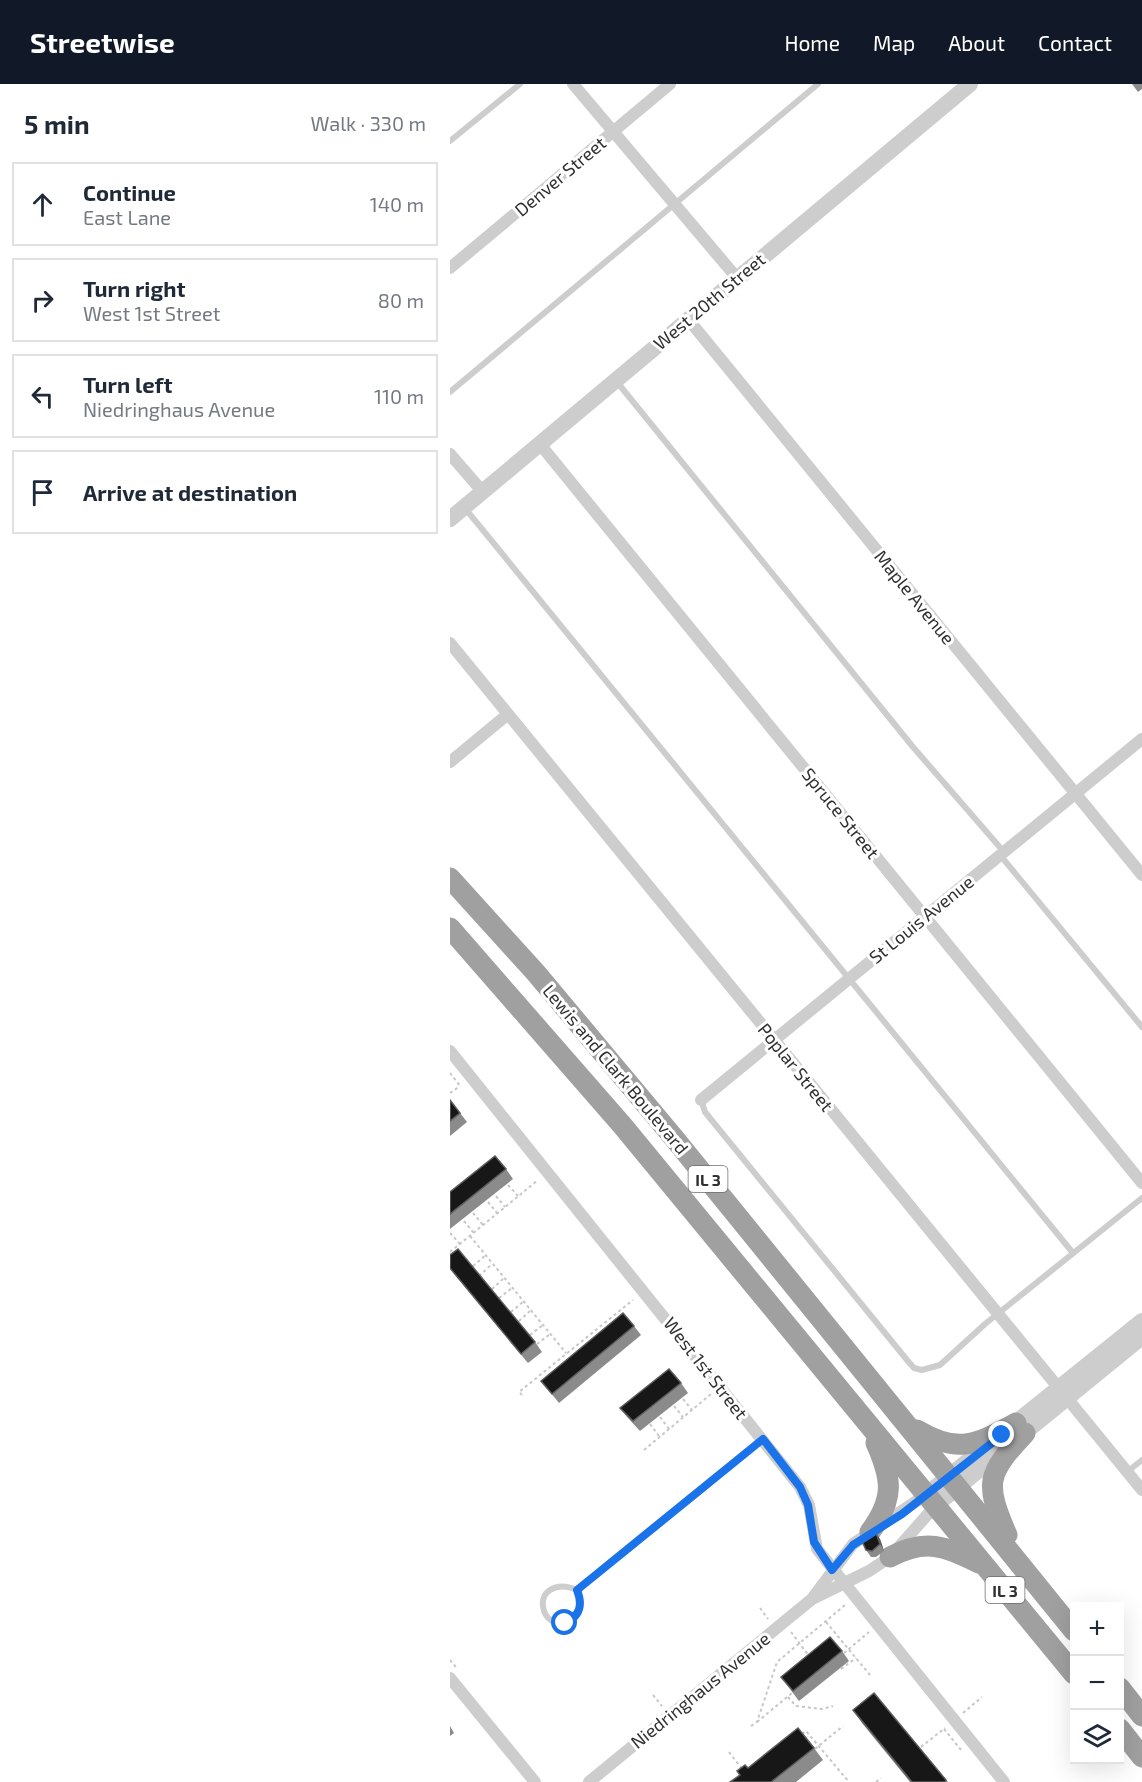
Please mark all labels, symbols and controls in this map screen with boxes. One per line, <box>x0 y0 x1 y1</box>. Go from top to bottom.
text: Streetwise <box>30 25 175 59</box>
text: Home <box>784 30 840 55</box>
text: Map <box>873 30 915 55</box>
text: About <box>948 30 1005 55</box>
text: Contact <box>1038 30 1112 55</box>
text: 5 min <box>24 108 90 139</box>
text: Walk · 330 m <box>310 111 426 135</box>
street label: Denver Street <box>510 131 610 220</box>
text: Continue <box>83 179 176 205</box>
icon: ahead <box>26 188 59 221</box>
text: 140 m <box>370 192 424 216</box>
text: East Lane <box>83 205 171 229</box>
street label: West 20th Street <box>649 248 769 354</box>
text: Turn right <box>83 275 185 301</box>
icon: right <box>26 284 59 317</box>
text: 80 m <box>378 288 424 312</box>
text: West 1st Street <box>83 301 220 325</box>
text: Turn left <box>83 371 172 397</box>
icon: left <box>26 380 59 413</box>
text: 110 m <box>374 384 424 408</box>
text: Niedringhaus Avenue <box>83 397 275 421</box>
icon: arrive <box>26 476 59 509</box>
text: Arrive at destination <box>83 479 297 505</box>
street label: Maple Avenue <box>870 545 960 649</box>
street label: Spruce Street <box>798 763 884 863</box>
street label: St Louis Avenue <box>864 870 978 968</box>
street label: Lewis and Clark Boulevard <box>538 980 694 1158</box>
street label: Poplar Street <box>754 1018 838 1116</box>
road number: IL 3 <box>688 1166 728 1192</box>
street label: West 1st Street <box>659 1313 753 1424</box>
route end <box>988 1421 1014 1447</box>
road number: IL 3 <box>986 1577 1024 1603</box>
map controls <box>1070 1602 1124 1764</box>
button: + <box>1070 1602 1124 1656</box>
route start <box>551 1609 577 1635</box>
street label: Niedringhaus Avenue <box>626 1627 774 1753</box>
button: − <box>1070 1656 1124 1710</box>
button: layers <box>1070 1710 1124 1764</box>

